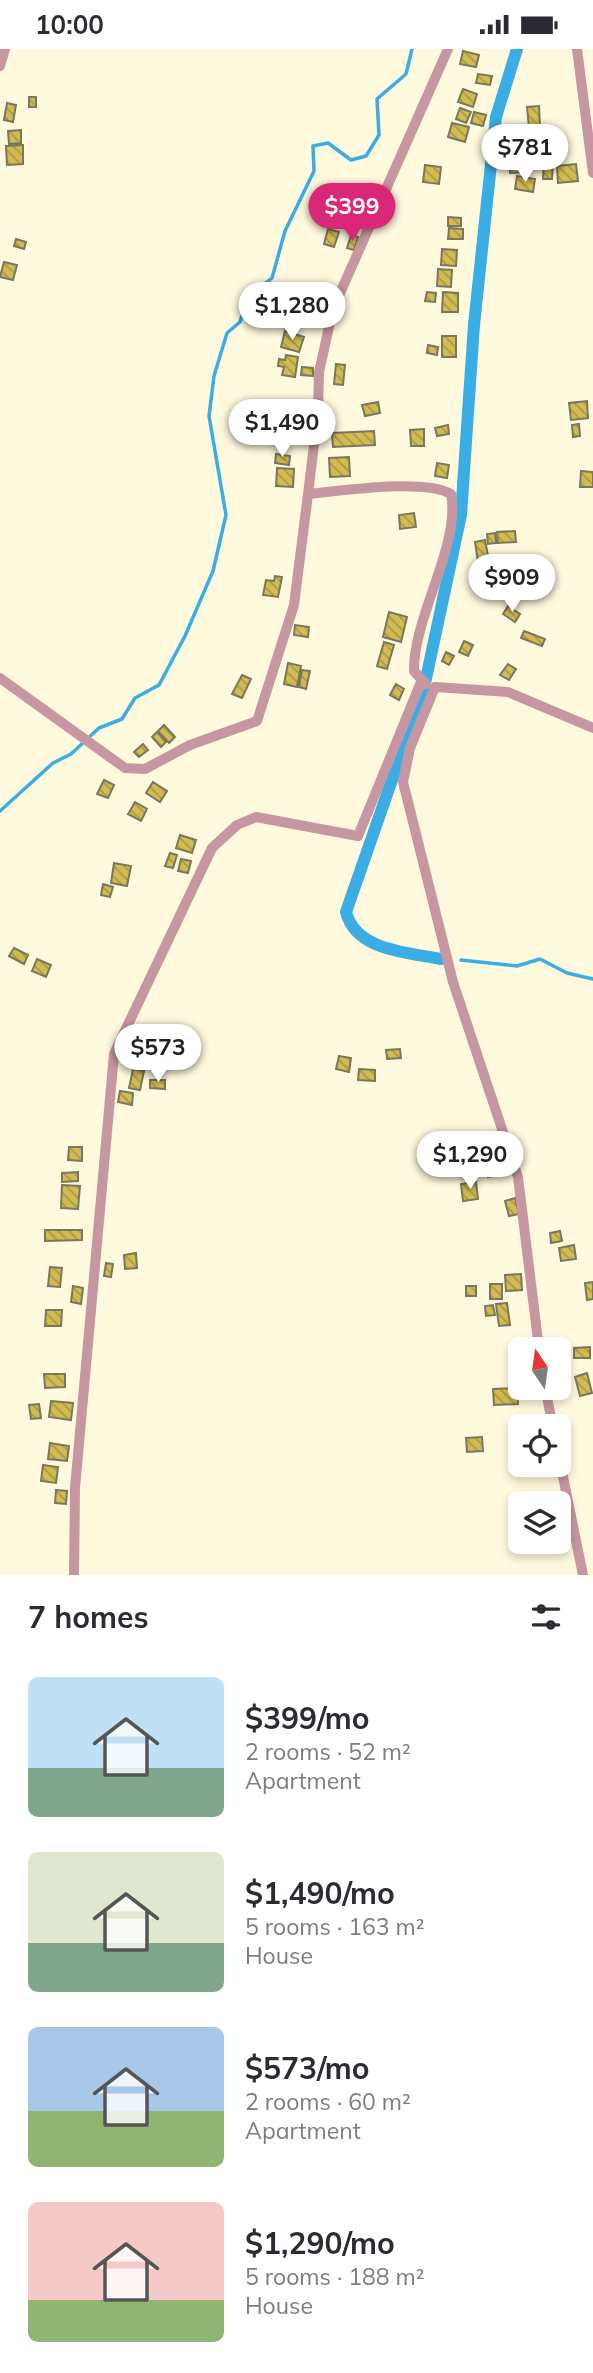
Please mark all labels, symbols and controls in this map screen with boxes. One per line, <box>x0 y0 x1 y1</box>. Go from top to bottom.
text: 10:00 <box>35 8 104 41</box>
pin: $781 <box>484 125 566 184</box>
text: $781 <box>497 132 553 161</box>
pin: $399 <box>311 183 393 243</box>
text: $399 <box>324 191 380 220</box>
pin: $1,280 <box>235 282 349 342</box>
text: $1,280 <box>255 290 329 319</box>
pin: $1,490 <box>225 399 339 459</box>
text: $1,490 <box>245 407 319 436</box>
pin: $909 <box>471 554 553 614</box>
text: $909 <box>484 562 540 591</box>
pin: $573 <box>117 1025 199 1084</box>
text: $573 <box>130 1032 186 1061</box>
pin: $1,290 <box>413 1131 527 1191</box>
text: $1,290 <box>433 1139 507 1168</box>
north arrow <box>508 1337 570 1400</box>
map controls <box>508 1337 571 1554</box>
button: locate <box>508 1414 571 1477</box>
button: layers <box>508 1491 571 1554</box>
text: 7 homes <box>28 1598 149 1636</box>
icon: filters <box>527 1598 565 1636</box>
text: $399/mo <box>245 1699 369 1737</box>
icon: home <box>84 1705 168 1789</box>
text: 2 rooms · 52 m² <box>245 1737 411 1766</box>
text: Apartment <box>245 1766 361 1795</box>
text: $1,490/mo <box>245 1874 395 1912</box>
icon: home <box>84 1880 168 1964</box>
text: 5 rooms · 163 m² <box>245 1912 425 1941</box>
text: House <box>245 1941 313 1970</box>
text: $573/mo <box>245 2049 369 2087</box>
icon: home <box>84 2055 168 2139</box>
text: 2 rooms · 60 m² <box>245 2087 411 2116</box>
text: Apartment <box>245 2116 361 2145</box>
text: $1,290/mo <box>245 2224 395 2262</box>
icon: home <box>84 2230 168 2314</box>
text: 5 rooms · 188 m² <box>245 2262 425 2291</box>
text: House <box>245 2291 313 2320</box>

